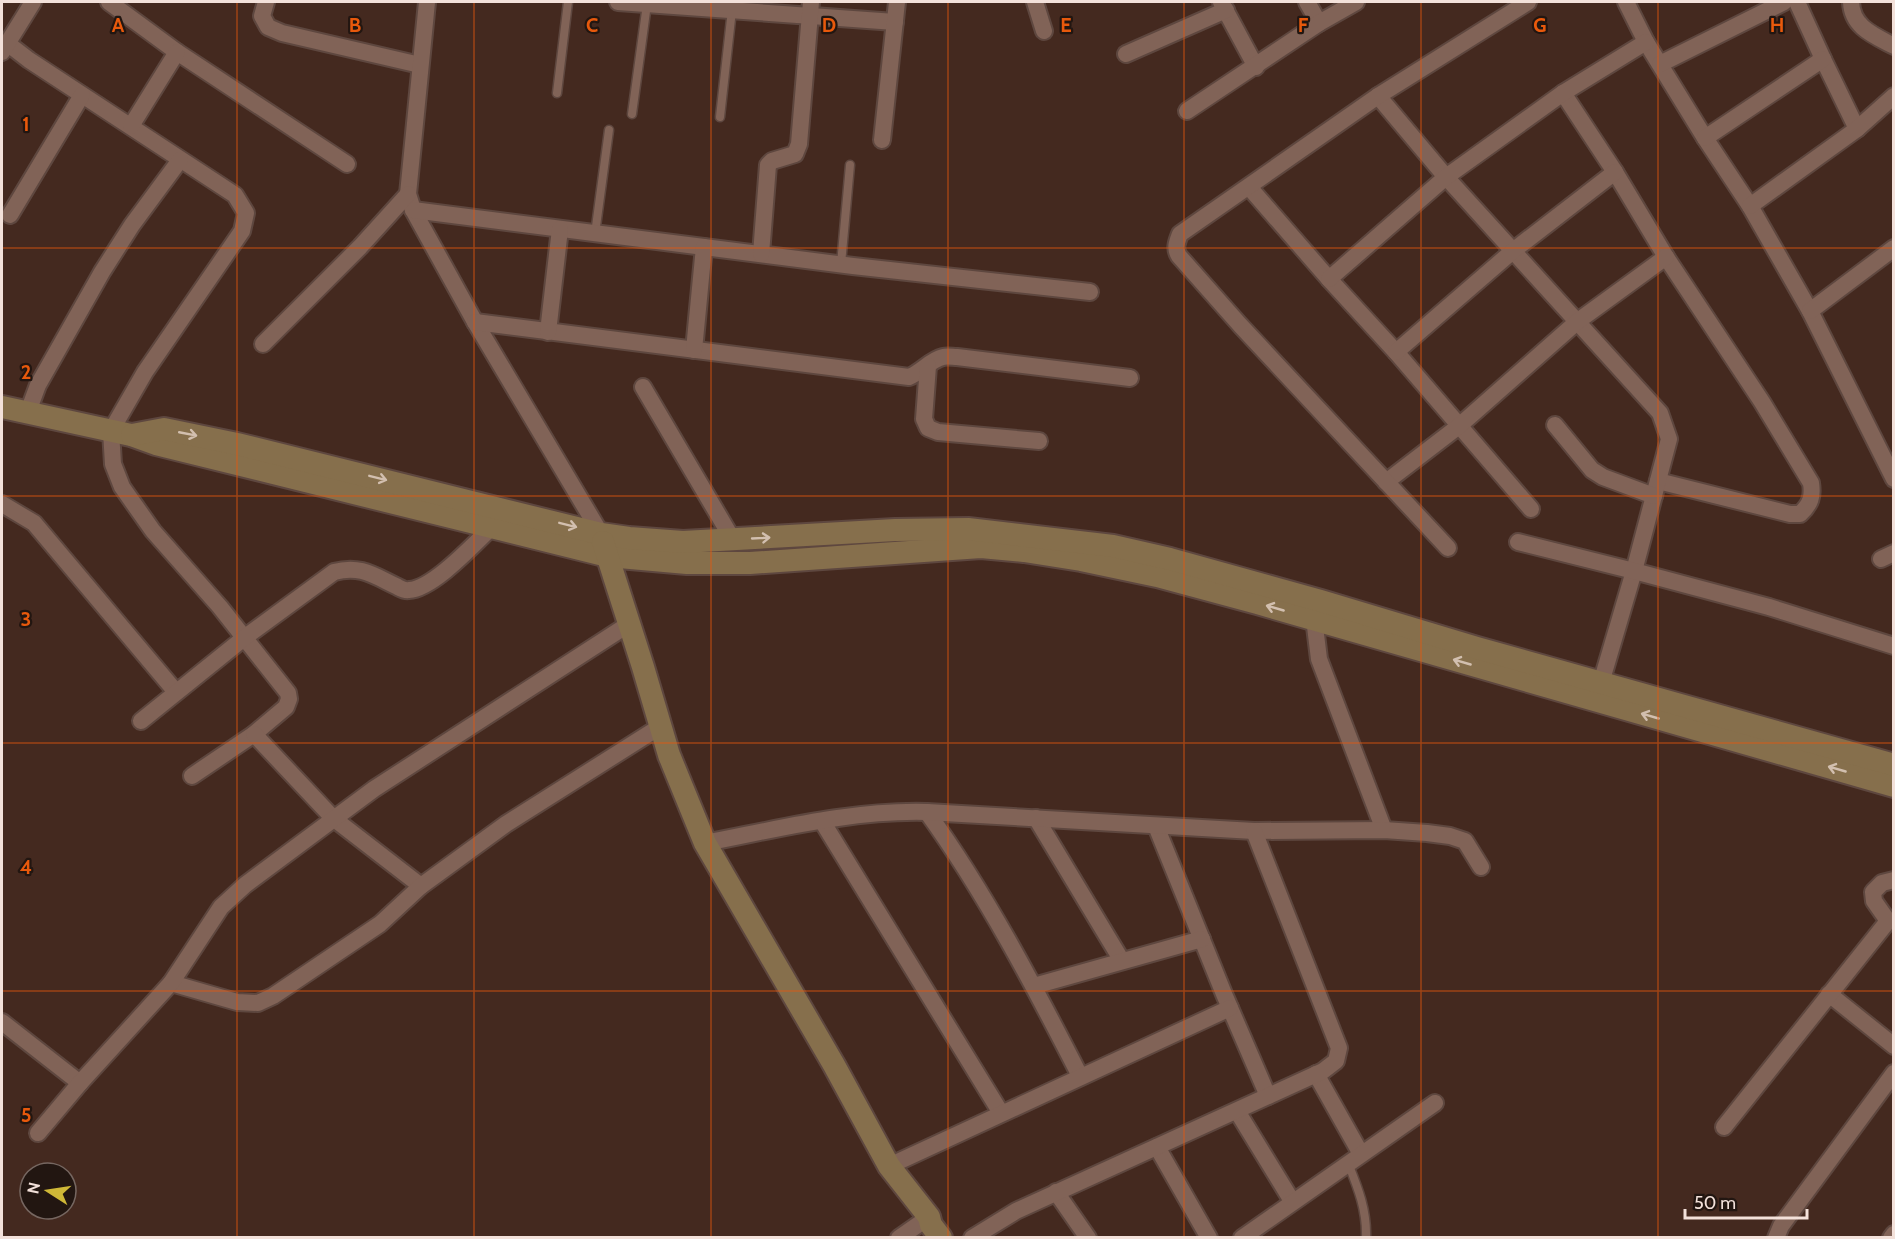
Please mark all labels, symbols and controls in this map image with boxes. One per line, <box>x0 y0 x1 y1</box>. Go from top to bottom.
text: A <box>112 13 125 37</box>
text: B <box>349 13 361 37</box>
text: C <box>586 13 598 37</box>
text: D <box>822 13 836 37</box>
text: E <box>1060 13 1072 37</box>
text: F <box>1298 13 1309 37</box>
text: G <box>1533 13 1547 37</box>
text: H <box>1770 13 1784 37</box>
text: 1 <box>22 112 30 136</box>
text: 2 <box>21 360 31 384</box>
one-way arrow <box>178 429 198 440</box>
one-way arrow <box>368 473 388 484</box>
one-way arrow <box>558 520 577 532</box>
one-way arrow <box>750 533 770 544</box>
one-way arrow <box>1266 602 1285 613</box>
text: 3 <box>21 607 31 631</box>
one-way arrow <box>1453 656 1472 667</box>
one-way arrow <box>1641 709 1660 721</box>
one-way arrow <box>1828 763 1847 774</box>
text: 4 <box>20 855 32 879</box>
text: 5 <box>21 1103 31 1127</box>
north arrow <box>18 1161 78 1221</box>
text: N <box>23 1180 44 1195</box>
scale bar <box>1685 1182 1806 1220</box>
text: 50 m <box>1694 1192 1736 1214</box>

